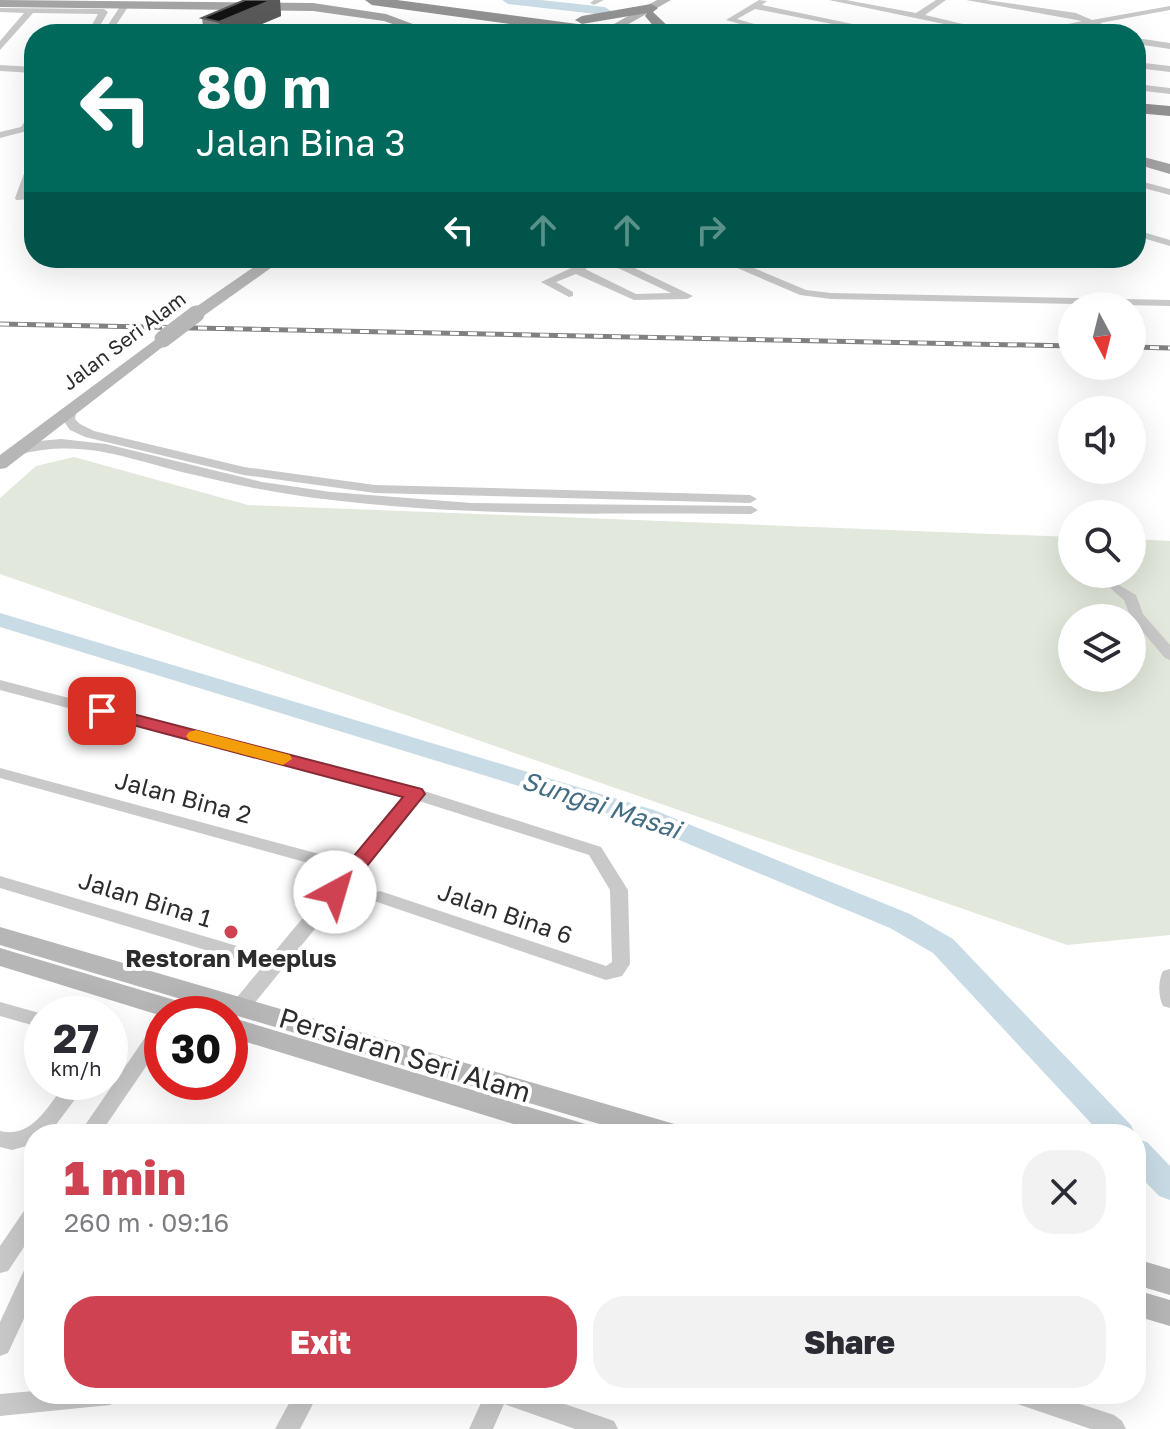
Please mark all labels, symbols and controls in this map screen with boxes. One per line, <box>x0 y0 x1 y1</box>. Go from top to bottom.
text: 80 m <box>196 53 331 120</box>
icon: left <box>64 56 168 160</box>
text: Jalan Bina 3 <box>196 121 406 164</box>
icon: left <box>437 208 481 252</box>
icon: ahead <box>521 208 565 252</box>
icon: ahead <box>605 208 649 252</box>
icon: right <box>689 208 733 252</box>
street label: Jalan Seri Alam <box>57 286 190 394</box>
north arrow <box>1058 292 1146 380</box>
map controls <box>1058 292 1146 692</box>
button: sound <box>1058 396 1146 484</box>
button: search <box>1058 500 1146 588</box>
button: layers <box>1058 604 1146 692</box>
pin <box>68 677 136 745</box>
icon: arrive <box>80 689 124 733</box>
street label: Jalan Bina 2 <box>112 764 255 829</box>
water label: Sungai Masai <box>518 764 687 846</box>
position arrow <box>293 850 377 934</box>
street label: Jalan Bina 1 <box>76 865 215 933</box>
street label: Jalan Bina 6 <box>434 876 577 949</box>
marker: Restoran Meeplus <box>222 923 240 941</box>
place label: Restoran Meeplus <box>125 943 337 972</box>
speed limit sign: 30 <box>144 996 248 1100</box>
street label: Persiaran Seri Alam <box>275 1001 535 1109</box>
text: 27 <box>53 1014 99 1062</box>
text: km/h <box>51 1056 101 1080</box>
text: 1 min <box>64 1148 186 1206</box>
button: close <box>1022 1150 1106 1234</box>
text: 260 m · 09:16 <box>64 1207 229 1238</box>
button: Exit <box>64 1296 577 1388</box>
button: Share <box>593 1296 1106 1388</box>

